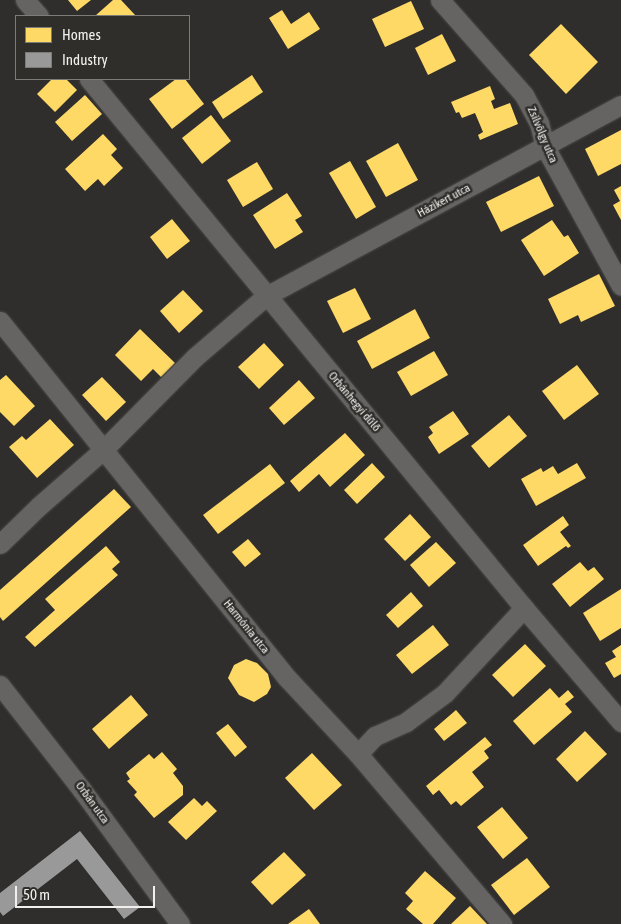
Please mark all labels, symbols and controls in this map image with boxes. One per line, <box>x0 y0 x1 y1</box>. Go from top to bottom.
legend <box>15 15 190 80</box>
text: Homes <box>62 26 101 43</box>
text: Industry <box>62 51 108 68</box>
street label: Zsilvölgy utca <box>524 105 560 165</box>
street label: Házikert utca <box>415 181 473 221</box>
street label: Orbánhegyi dűlő <box>325 369 383 435</box>
street label: Harmónia utca <box>220 597 272 657</box>
street label: Orbán utca <box>72 779 112 827</box>
scale bar <box>18 876 158 908</box>
text: 50 m <box>23 886 50 903</box>

